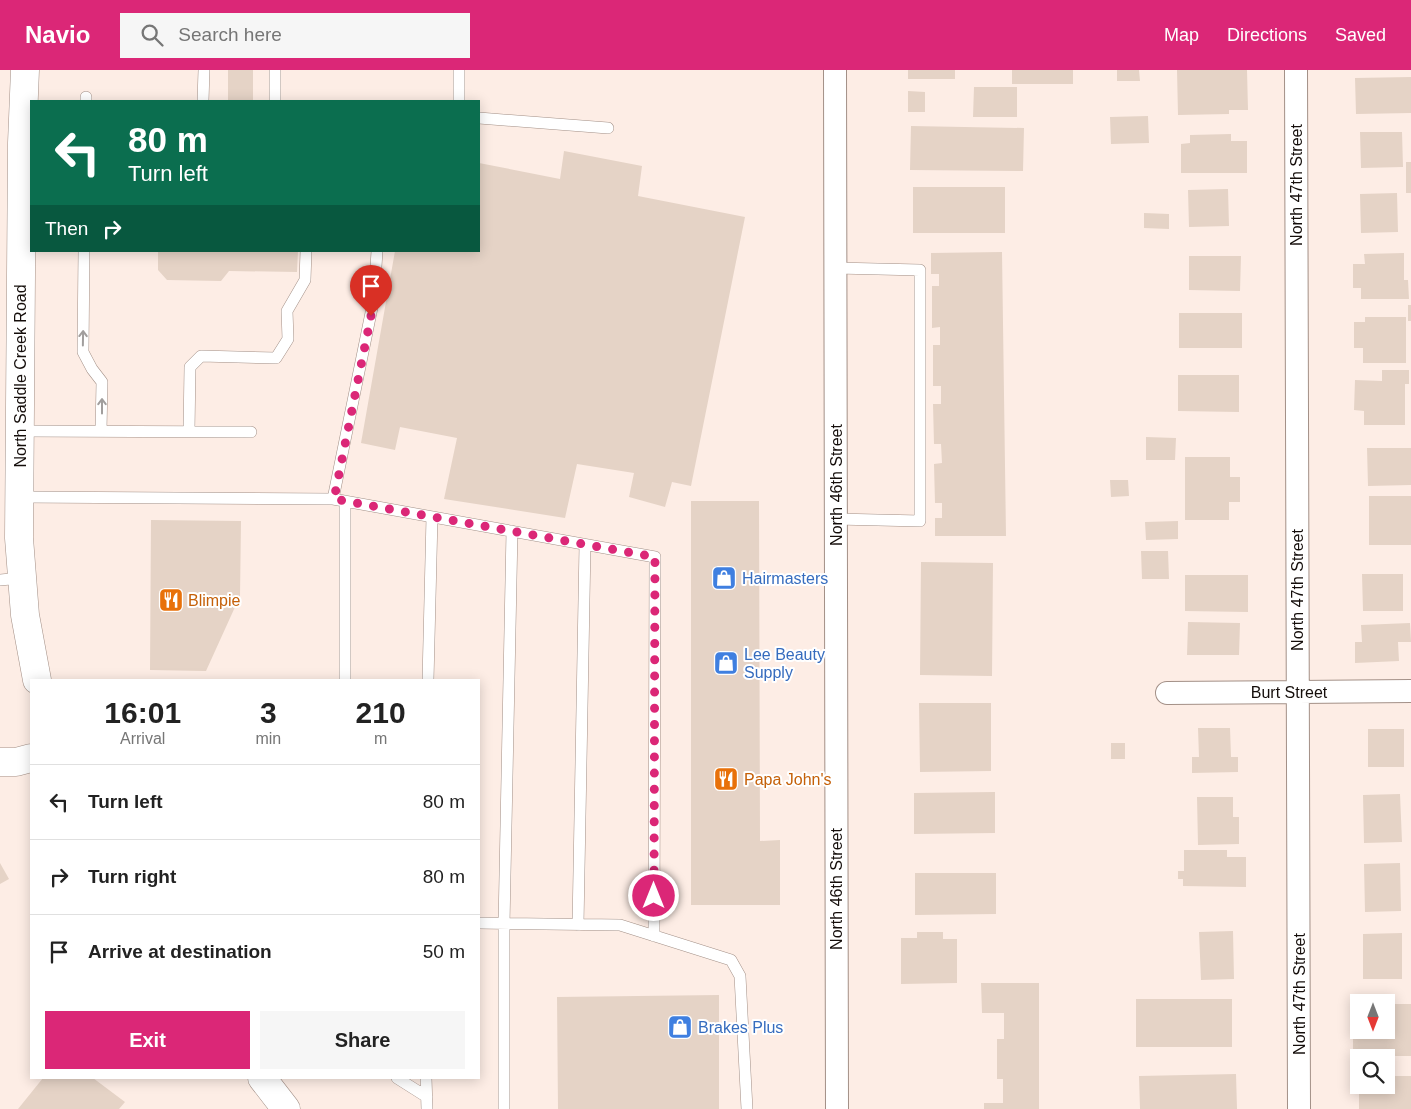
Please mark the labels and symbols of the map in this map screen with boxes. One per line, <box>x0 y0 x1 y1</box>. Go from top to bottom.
street label: North 47th Street <box>1288 124 1305 246</box>
pin <box>350 265 392 316</box>
street label: North Saddle Creek Road <box>12 284 29 468</box>
one-way arrow <box>79 331 88 347</box>
one-way arrow <box>97 398 106 414</box>
street label: North 46th Street <box>828 424 845 546</box>
street label: North 47th Street <box>1289 529 1306 651</box>
shop icon: Hairmasters <box>711 565 737 591</box>
place label: Hairmasters <box>742 570 828 587</box>
restaurant icon: Blimpie <box>158 587 184 613</box>
place label: Blimpie <box>188 592 241 609</box>
place label: Lee Beauty Supply <box>744 646 825 681</box>
shop icon: Lee Beauty Supply <box>713 650 739 676</box>
street label: Burt Street <box>1251 684 1328 701</box>
restaurant icon: Papa John's <box>713 766 739 792</box>
place label: Papa John's <box>744 771 832 788</box>
street label: North 46th Street <box>828 828 845 950</box>
position arrow <box>627 869 679 921</box>
street label: North 47th Street <box>1291 933 1308 1055</box>
north arrow <box>1350 994 1395 1039</box>
shop icon: Brakes Plus <box>667 1014 693 1040</box>
place label: Brakes Plus <box>698 1019 783 1036</box>

